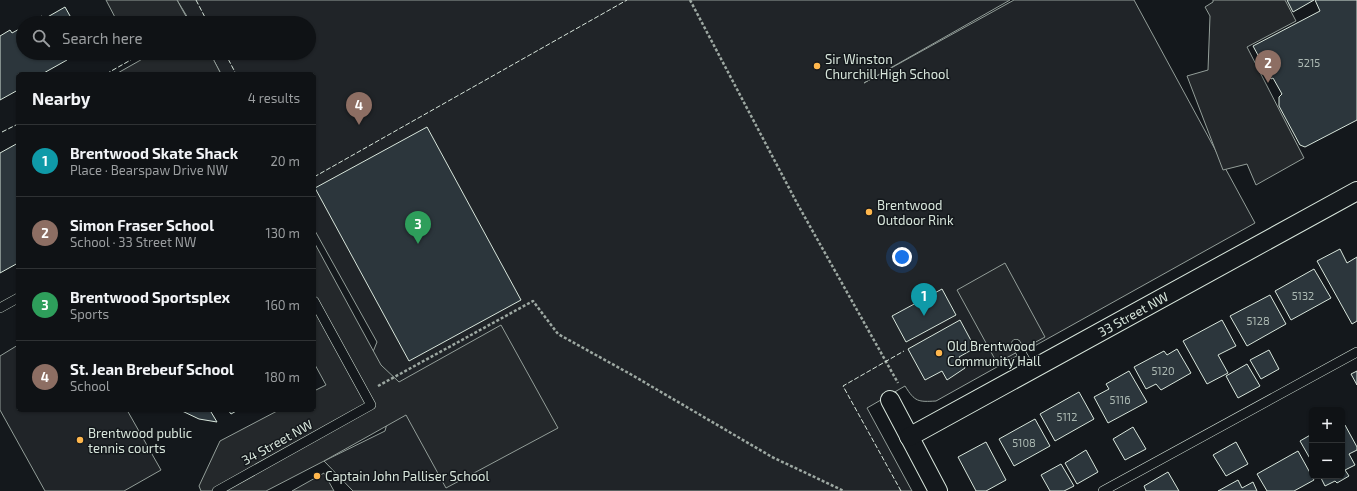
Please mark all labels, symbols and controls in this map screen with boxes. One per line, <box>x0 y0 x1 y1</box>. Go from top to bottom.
search box <box>16 16 316 60</box>
icon: search <box>30 27 52 49</box>
text: Search here <box>62 29 143 47</box>
pin: 2 <box>1255 50 1281 83</box>
place label: Sir Winston Churchill High School <box>825 51 949 82</box>
house number: 5215 <box>1298 56 1320 69</box>
marker: Sir Winston Churchill High School <box>812 61 822 71</box>
text: Nearby <box>32 88 90 108</box>
text: 4 results <box>248 90 300 106</box>
pin: 4 <box>346 92 372 125</box>
text: Brentwood Skate Shack <box>70 144 238 162</box>
text: 1 <box>42 153 48 169</box>
text: 20 m <box>271 153 300 169</box>
text: Place · Bearspaw Drive NW <box>70 162 228 178</box>
place label: Brentwood Outdoor Rink <box>877 197 954 228</box>
marker: Brentwood Outdoor Rink <box>864 207 874 217</box>
pin: 3 <box>405 211 431 244</box>
text: Simon Fraser School <box>70 216 214 234</box>
text: 2 <box>41 225 49 241</box>
text: 130 m <box>265 225 300 241</box>
text: School · 33 Street NW <box>70 234 196 250</box>
your location <box>892 247 912 267</box>
pin: 1 <box>911 283 937 316</box>
text: Brentwood Sportsplex <box>70 288 230 306</box>
street label: 33 Street NW <box>1095 288 1171 340</box>
house number: 5132 <box>1292 289 1314 302</box>
text: 3 <box>41 297 49 313</box>
text: 160 m <box>265 297 300 313</box>
text: Sports <box>70 306 109 322</box>
house number: 5128 <box>1246 314 1270 327</box>
place label: Old Brentwood Community Hall <box>947 338 1041 369</box>
marker: Old Brentwood Community Hall <box>934 348 944 358</box>
text: St. Jean Brebeuf School <box>70 360 234 378</box>
house number: 5120 <box>1151 364 1175 377</box>
text: 4 <box>41 369 49 385</box>
text: 180 m <box>265 369 300 385</box>
text: School <box>70 378 110 394</box>
house number: 5116 <box>1110 393 1130 406</box>
map controls <box>1309 407 1345 479</box>
button: + <box>1309 407 1345 443</box>
house number: 5112 <box>1057 410 1077 423</box>
street label: 34 Street NW <box>239 416 315 468</box>
place label: Brentwood public tennis courts <box>88 425 192 456</box>
marker: Brentwood public tennis courts <box>75 435 85 445</box>
house number: 5108 <box>1012 436 1036 449</box>
button: − <box>1309 443 1345 479</box>
place label: Captain John Palliser School <box>325 468 489 484</box>
marker: Captain John Palliser School <box>312 471 322 481</box>

